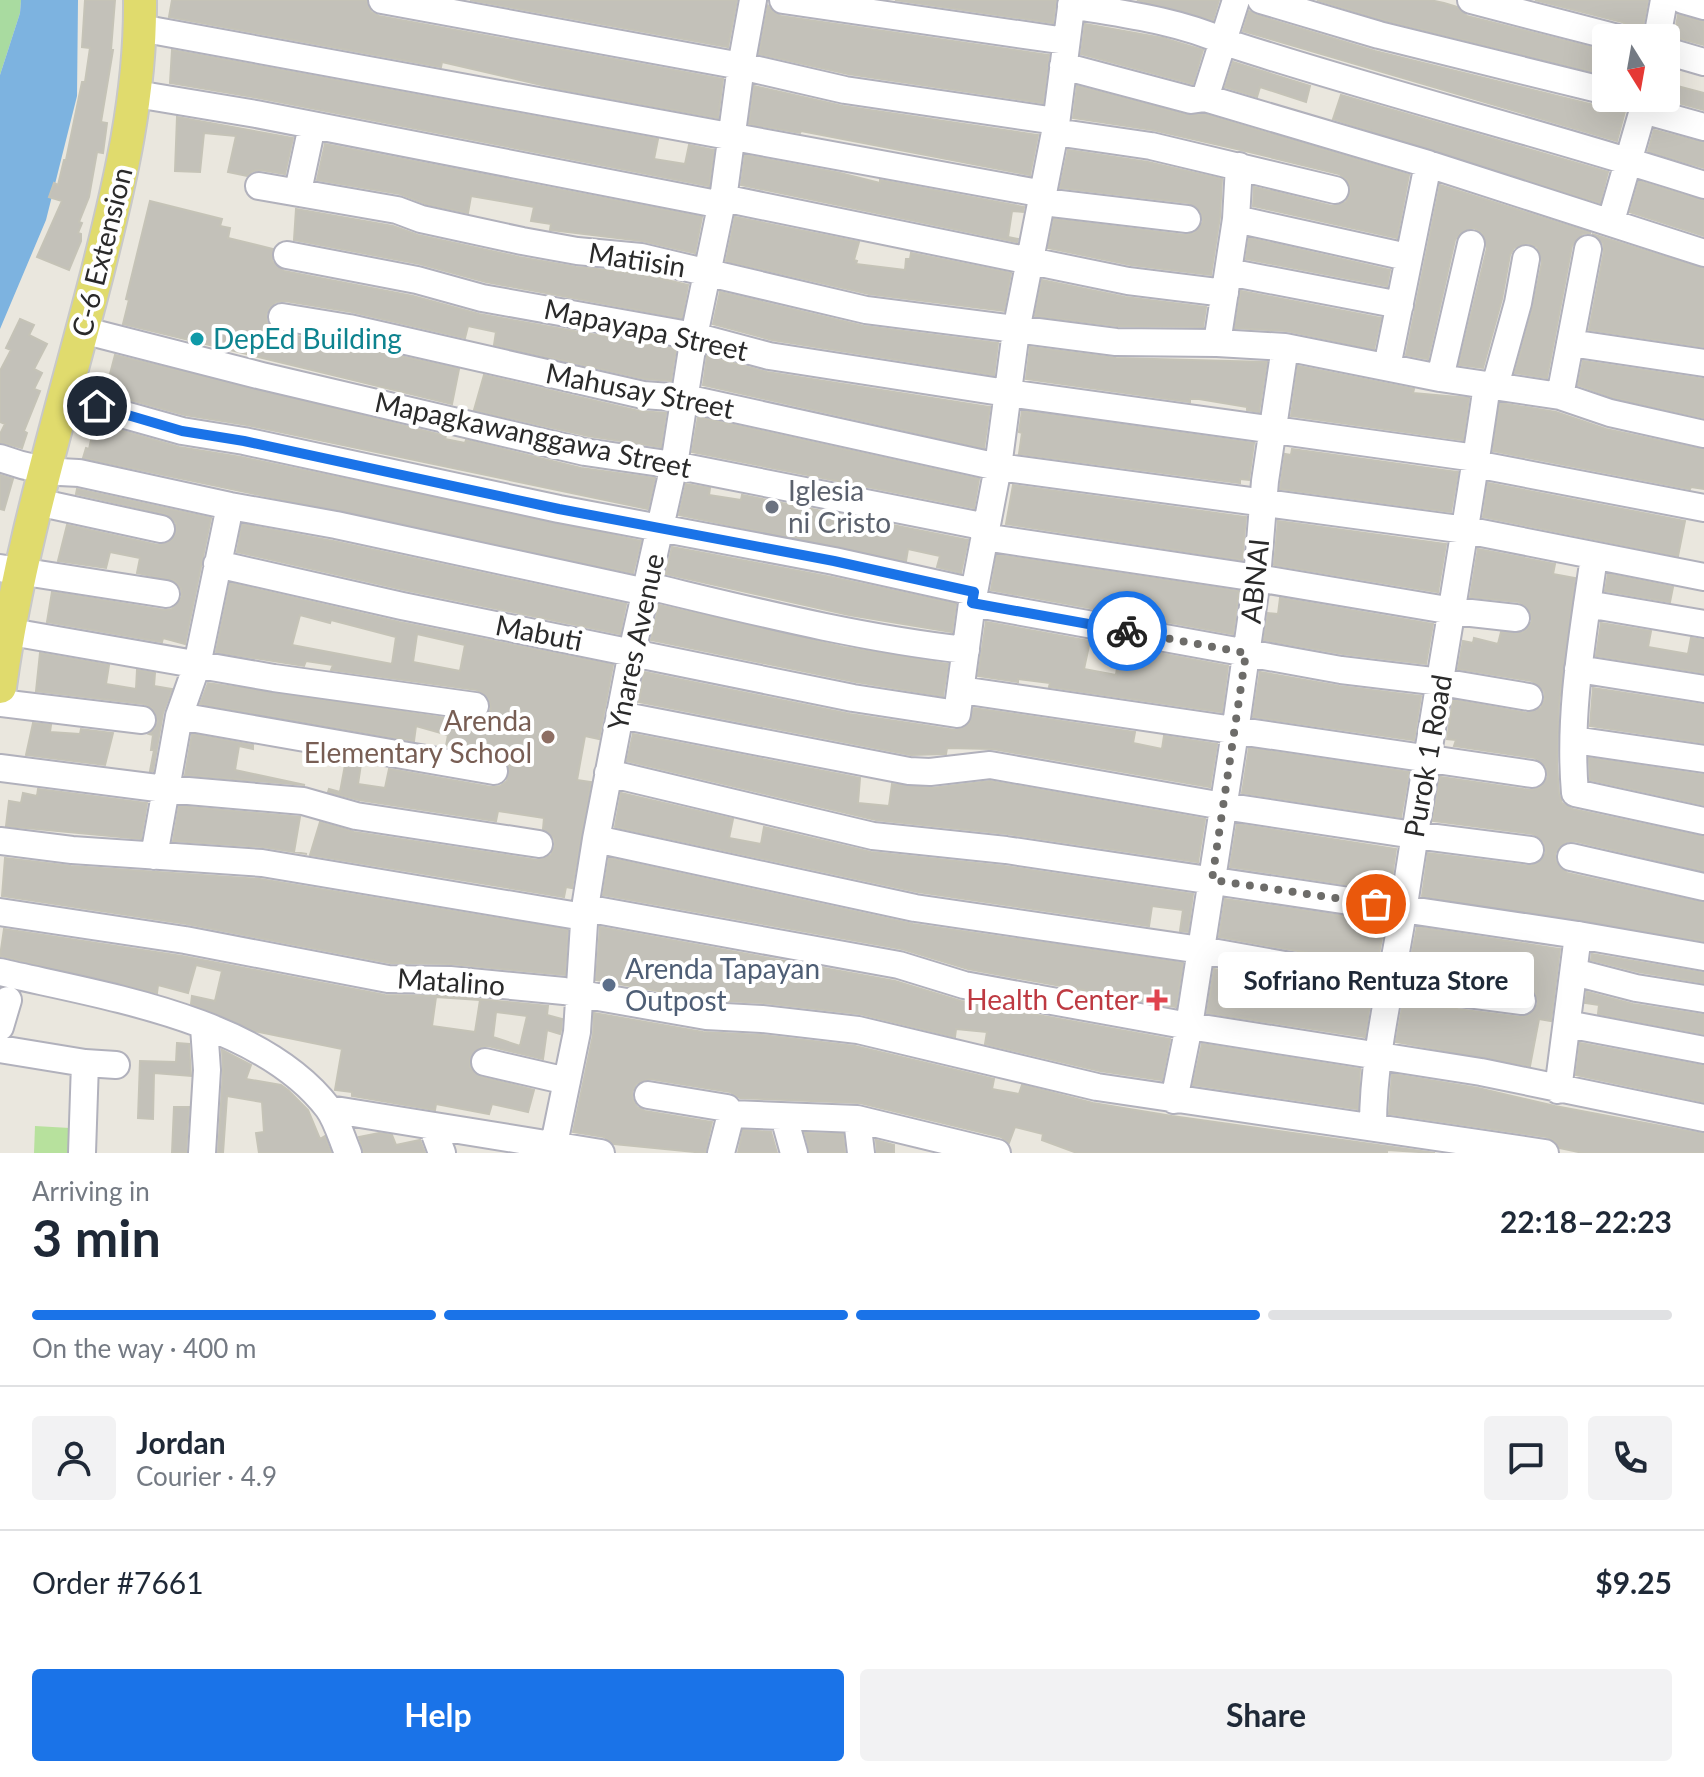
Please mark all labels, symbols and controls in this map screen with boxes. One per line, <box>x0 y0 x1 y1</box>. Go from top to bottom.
north arrow <box>1592 24 1680 112</box>
map controls <box>1592 24 1680 112</box>
street label: C-6 Extension <box>64 164 138 340</box>
street label: Matiisin <box>586 235 688 283</box>
street label: Mapayapa Street <box>541 291 751 367</box>
place label: DepEd Building <box>213 321 402 355</box>
marker: DepEd Building <box>188 330 206 348</box>
street label: Mahusay Street <box>543 355 737 425</box>
pin <box>63 372 131 440</box>
icon: home <box>75 384 119 428</box>
street label: Mapagkawanggawa Street <box>372 384 695 484</box>
place label: Iglesia ni Cristo <box>788 473 891 539</box>
marker: Iglesia ni Cristo <box>763 498 781 516</box>
street label: ABNAI <box>1233 537 1275 625</box>
street label: Ynares Avenue <box>600 550 670 733</box>
courier <box>1087 591 1167 671</box>
street label: Mabuti <box>493 607 586 657</box>
icon: bike <box>1105 609 1149 653</box>
street label: Purok 1 Road <box>1396 672 1458 840</box>
place label: Arenda Elementary School <box>304 703 532 769</box>
marker: Arenda Elementary School <box>539 728 557 746</box>
pin <box>1342 870 1410 938</box>
icon: bag <box>1354 882 1398 926</box>
place label: Arenda Tapayan Outpost <box>625 951 820 1017</box>
callout: Sofriano Rentuza Store <box>1218 952 1534 1008</box>
street label: Matalino <box>396 960 506 1002</box>
text: Sofriano Rentuza Store <box>1244 964 1508 996</box>
marker: Arenda Tapayan Outpost <box>600 976 618 994</box>
place label: Health Center <box>966 982 1139 1016</box>
marker: Health Center <box>1146 989 1168 1011</box>
text: Arriving in <box>32 1175 150 1207</box>
text: 22:18–22:23 <box>1500 1203 1672 1239</box>
text: 3 min <box>32 1206 161 1268</box>
text: On the way · 400 m <box>32 1332 256 1364</box>
button: person <box>32 1416 116 1500</box>
button: chat <box>1484 1416 1568 1500</box>
button: phone <box>1588 1416 1672 1500</box>
text: Jordan <box>136 1424 226 1460</box>
text: Courier · 4.9 <box>136 1460 277 1492</box>
text: Order #7661 <box>32 1564 204 1600</box>
text: $9.25 <box>1595 1564 1672 1600</box>
button: Help <box>32 1669 844 1761</box>
button: Share <box>860 1669 1672 1761</box>

